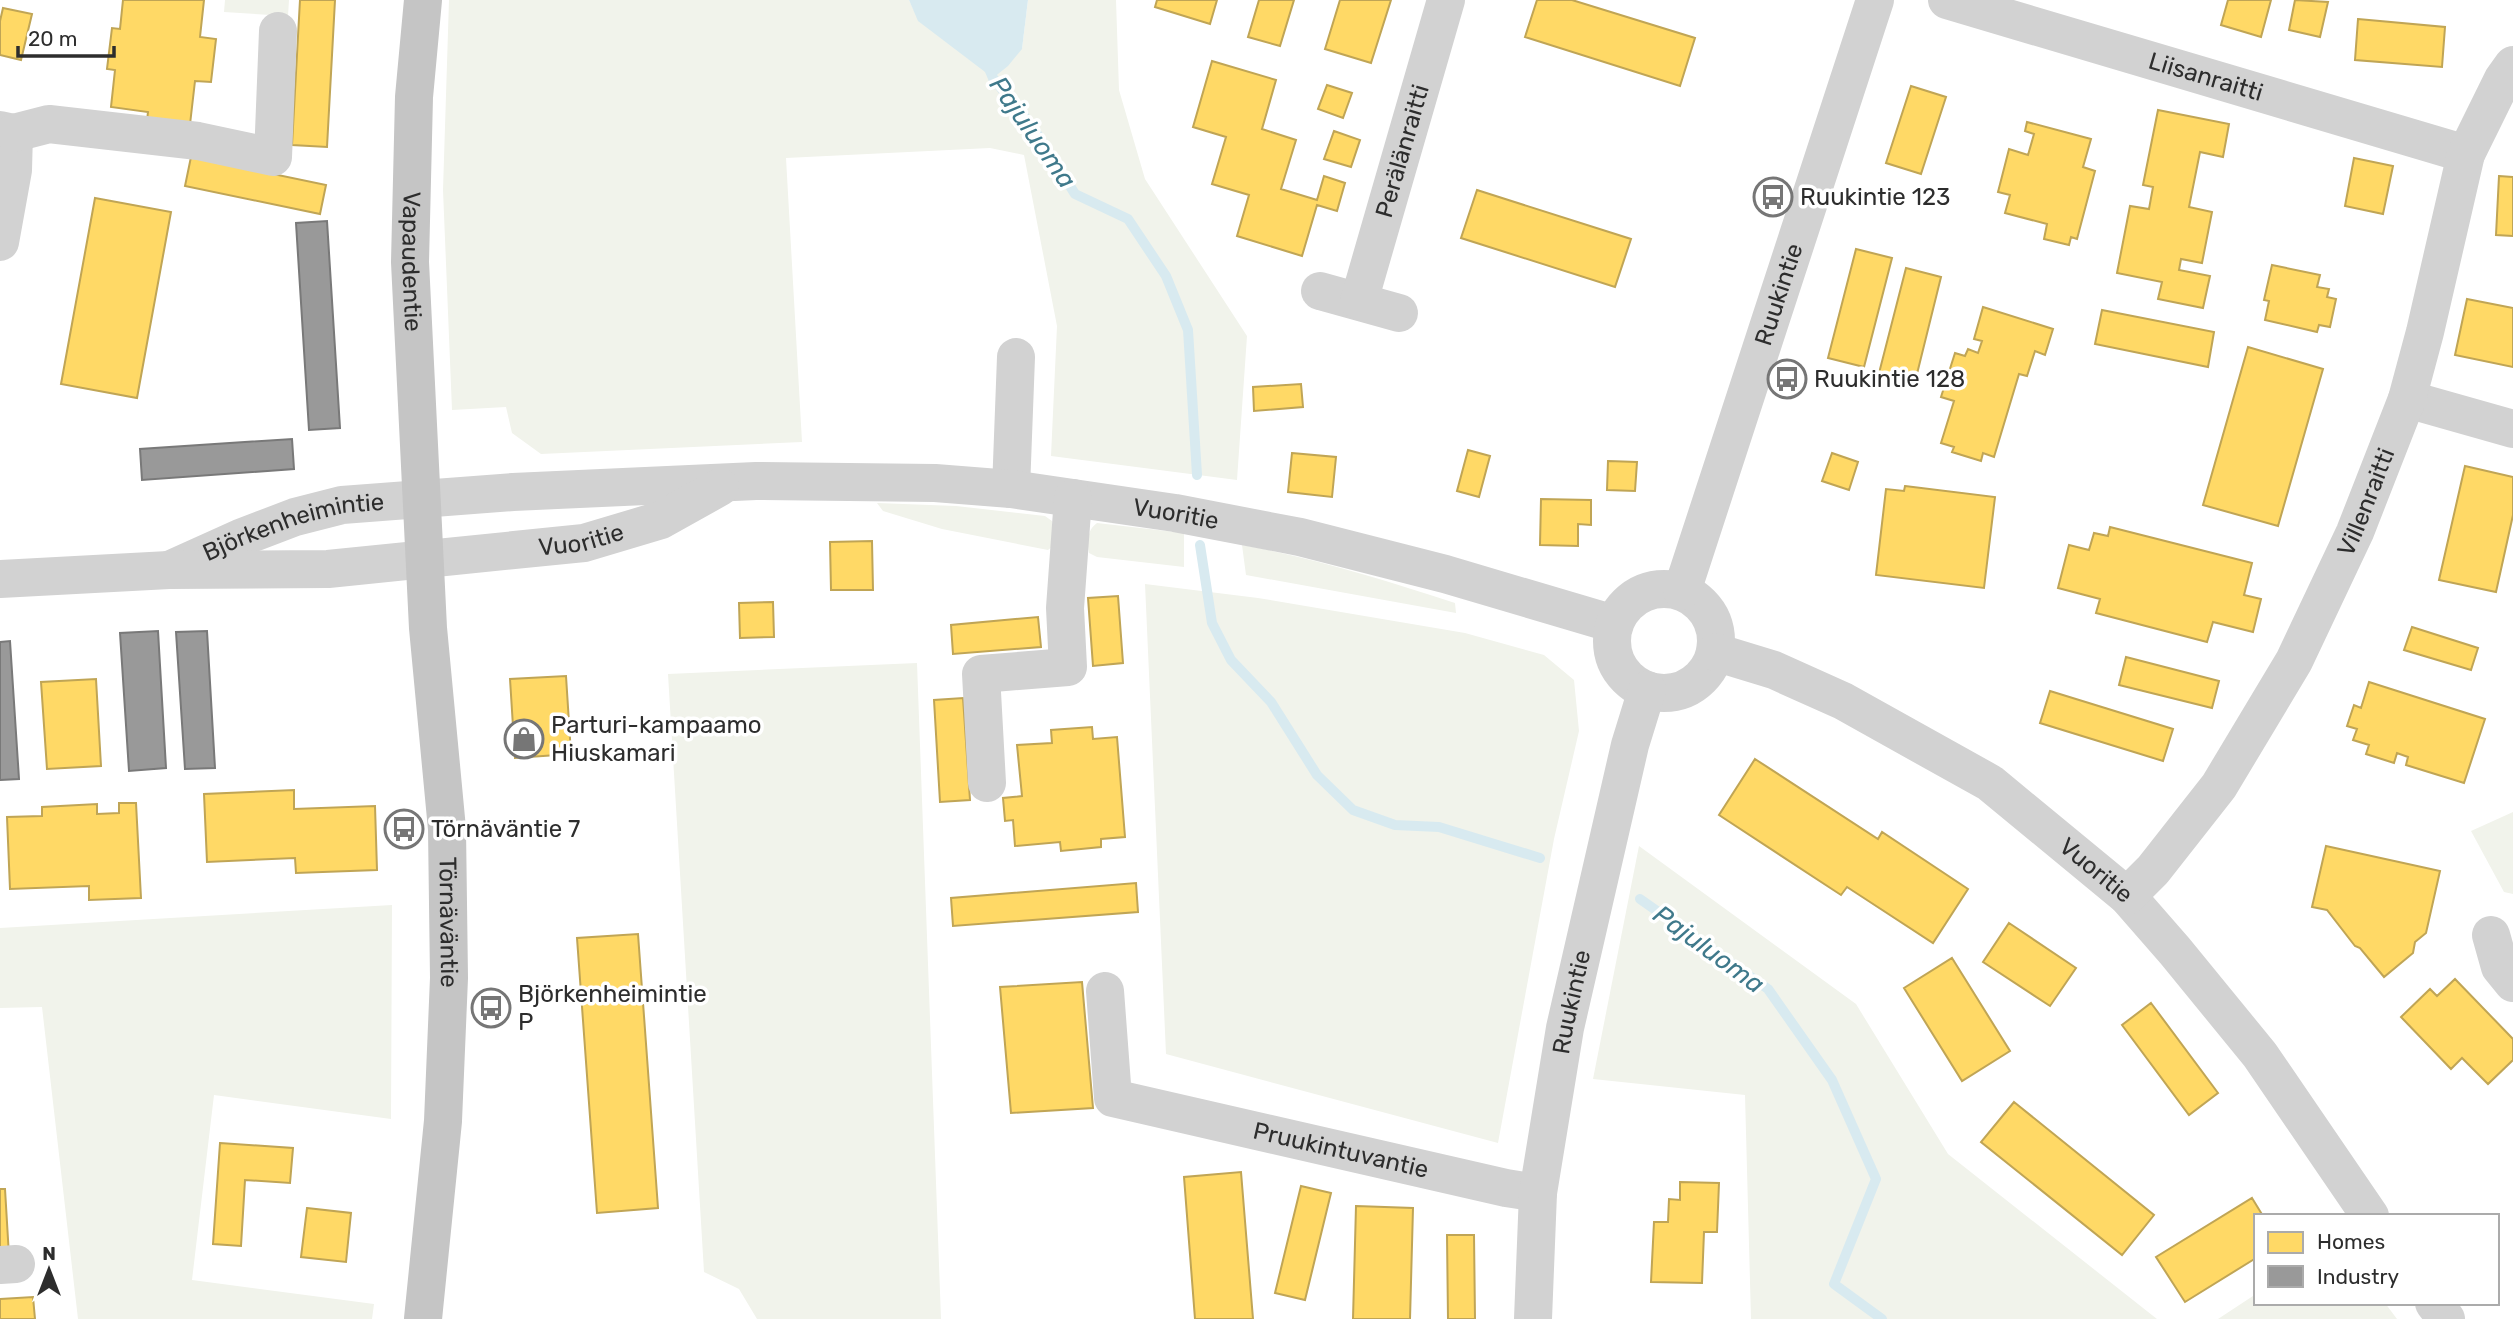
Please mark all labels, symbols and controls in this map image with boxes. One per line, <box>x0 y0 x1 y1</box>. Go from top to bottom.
scale bar <box>18 14 114 58</box>
text: 20 m <box>28 26 77 51</box>
street label: Liisanraitti <box>2145 47 2266 107</box>
water label: Pajuluoma <box>983 70 1082 194</box>
street label: Perälänraitti <box>1370 81 1435 221</box>
bus stop icon: Ruukintie 123 <box>1752 176 1794 218</box>
place label: Ruukintie 123 <box>1800 183 1950 211</box>
street label: Vapaudentie <box>396 191 427 332</box>
street label: Ruukintie <box>1749 240 1809 349</box>
bus stop icon: Ruukintie 128 <box>1766 358 1808 400</box>
place label: Ruukintie 128 <box>1814 365 1965 393</box>
street label: Villenraitti <box>2332 444 2400 561</box>
street label: Björkenheimintie <box>198 488 385 567</box>
street label: Vuoritie <box>1131 493 1221 535</box>
street label: Vuoritie <box>537 518 627 562</box>
place label: Parturi-kampaamo Hiuskamari <box>551 711 762 767</box>
shop icon: Parturi-kampaamo Hiuskamari <box>503 718 545 760</box>
bus stop icon: Törnäväntie 7 <box>383 808 425 850</box>
place label: Törnäväntie 7 <box>431 815 580 843</box>
street label: Vuoritie <box>2054 832 2138 909</box>
street label: Törnäväntie <box>433 856 463 988</box>
water label: Pajuluoma <box>1647 899 1770 1000</box>
street label: Ruukintie <box>1547 947 1596 1056</box>
place label: Björkenheimintie P <box>518 980 707 1036</box>
bus stop icon: Björkenheimintie P <box>470 987 512 1029</box>
street label: Pruukintuvantie <box>1250 1117 1431 1184</box>
legend <box>2254 1214 2499 1305</box>
text: Homes <box>2317 1229 2385 1254</box>
north arrow <box>14 1235 84 1305</box>
text: N <box>42 1242 56 1265</box>
text: Industry <box>2317 1264 2399 1289</box>

